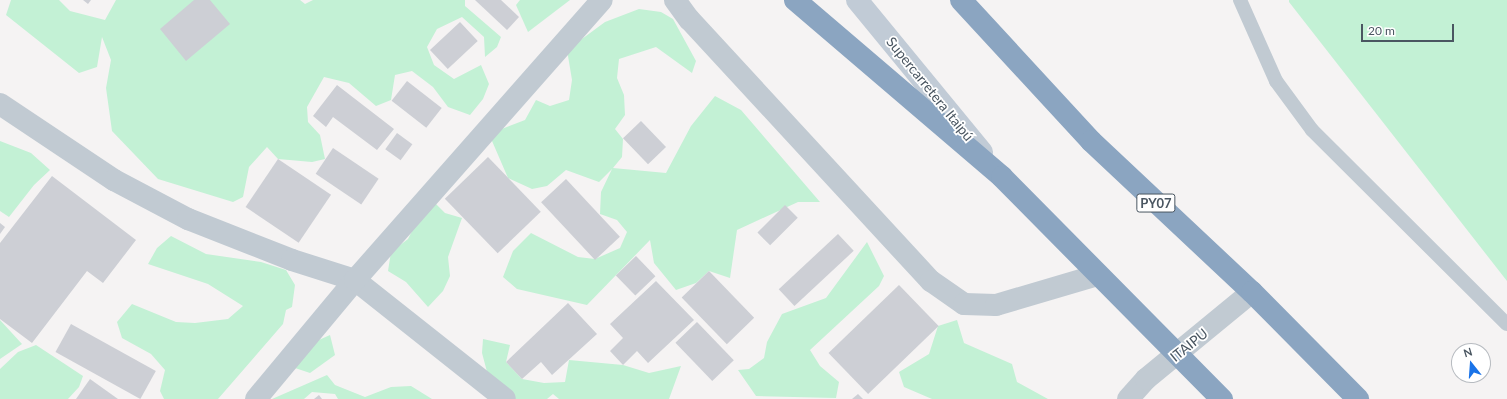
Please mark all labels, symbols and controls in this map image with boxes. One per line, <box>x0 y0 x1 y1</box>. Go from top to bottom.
scale bar <box>1363 16 1456 42</box>
text: 20 m <box>1368 23 1395 38</box>
street label: Supercarretera Itaipú <box>883 34 977 144</box>
road number: PY07 <box>1136 192 1176 214</box>
street label: ITAIPU <box>1167 325 1211 365</box>
north arrow <box>1451 343 1491 383</box>
text: N <box>1462 345 1474 359</box>

